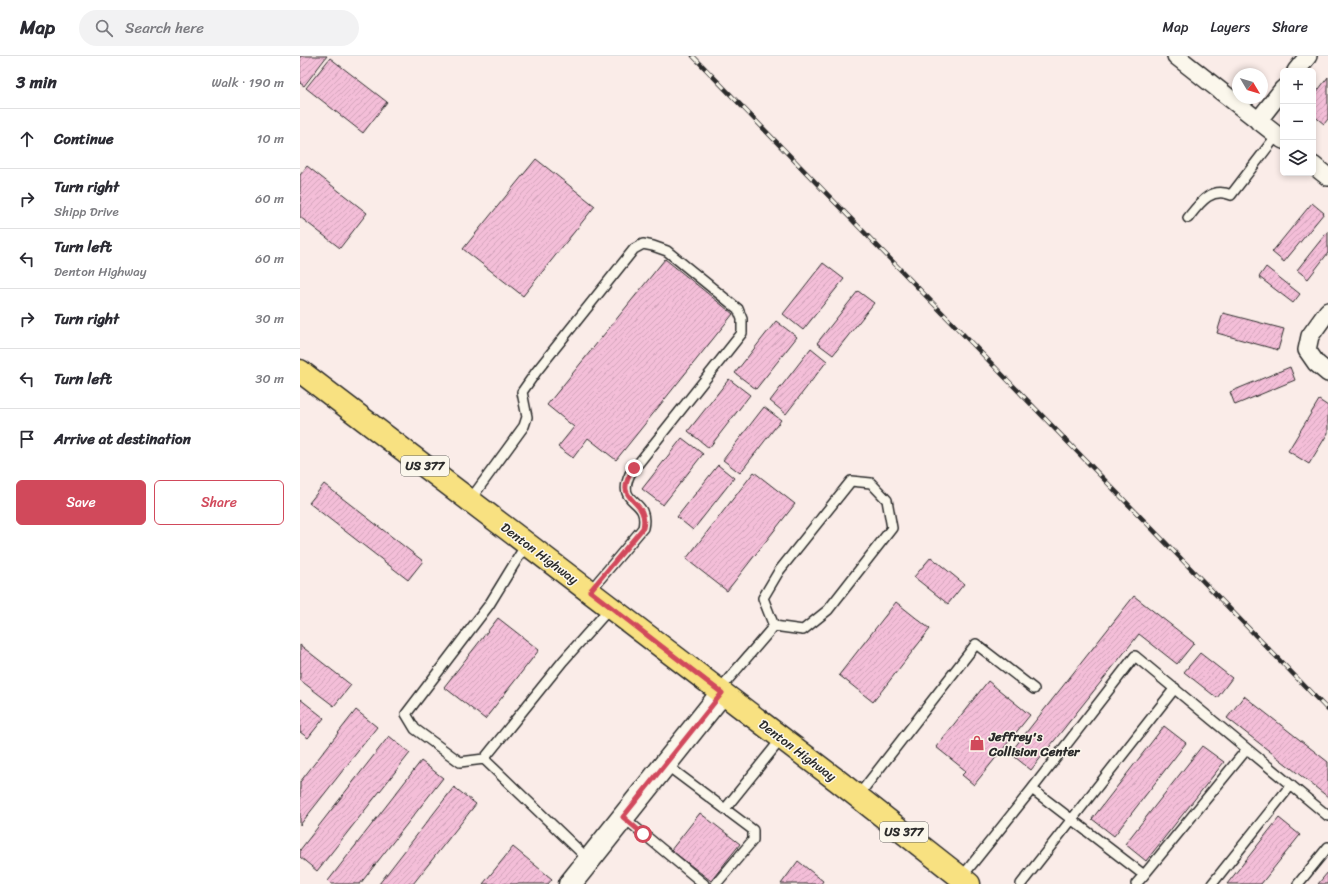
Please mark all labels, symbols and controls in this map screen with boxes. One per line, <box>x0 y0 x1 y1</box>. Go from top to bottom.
search box <box>79 10 359 46</box>
text: Map <box>20 11 55 44</box>
text: Search here <box>125 15 204 41</box>
text: Map <box>1163 15 1188 40</box>
text: Layers <box>1210 15 1250 40</box>
text: Share <box>1272 15 1308 40</box>
icon: search <box>93 17 115 39</box>
text: 3 min <box>16 67 57 97</box>
north arrow <box>1232 68 1268 104</box>
map controls <box>1280 68 1316 176</box>
button: + <box>1280 68 1316 104</box>
text: Walk · 190 m <box>211 71 284 94</box>
button: − <box>1280 104 1316 140</box>
text: Continue <box>54 126 114 152</box>
text: 10 m <box>257 127 284 150</box>
icon: ahead <box>16 128 38 150</box>
button: layers <box>1280 140 1316 176</box>
text: Turn right <box>54 174 119 200</box>
text: 60 m <box>255 187 284 210</box>
icon: right <box>16 188 38 210</box>
text: Shipp Drive <box>54 200 119 223</box>
text: Turn left <box>54 234 112 260</box>
text: 60 m <box>255 247 284 270</box>
icon: left <box>16 248 38 270</box>
text: Denton Highway <box>54 260 147 283</box>
text: Turn right <box>54 306 119 332</box>
text: 30 m <box>255 307 284 330</box>
icon: right <box>16 308 38 330</box>
text: Turn left <box>54 366 112 392</box>
text: 30 m <box>255 367 284 390</box>
icon: left <box>16 368 38 390</box>
text: Arrive at destination <box>54 426 191 452</box>
icon: arrive <box>16 428 38 450</box>
road number: US 377 <box>401 456 449 476</box>
route end <box>625 459 643 477</box>
button: Save <box>16 480 146 525</box>
button: Share <box>154 480 284 525</box>
street label: Denton Highway <box>496 516 584 591</box>
street label: Denton Highway <box>754 713 842 788</box>
place label: Jeffrey's Collision Center <box>988 725 1081 763</box>
shop icon: Jeffrey's Collision Center <box>968 734 986 752</box>
road number: US 377 <box>880 822 928 842</box>
route start <box>634 825 652 843</box>

